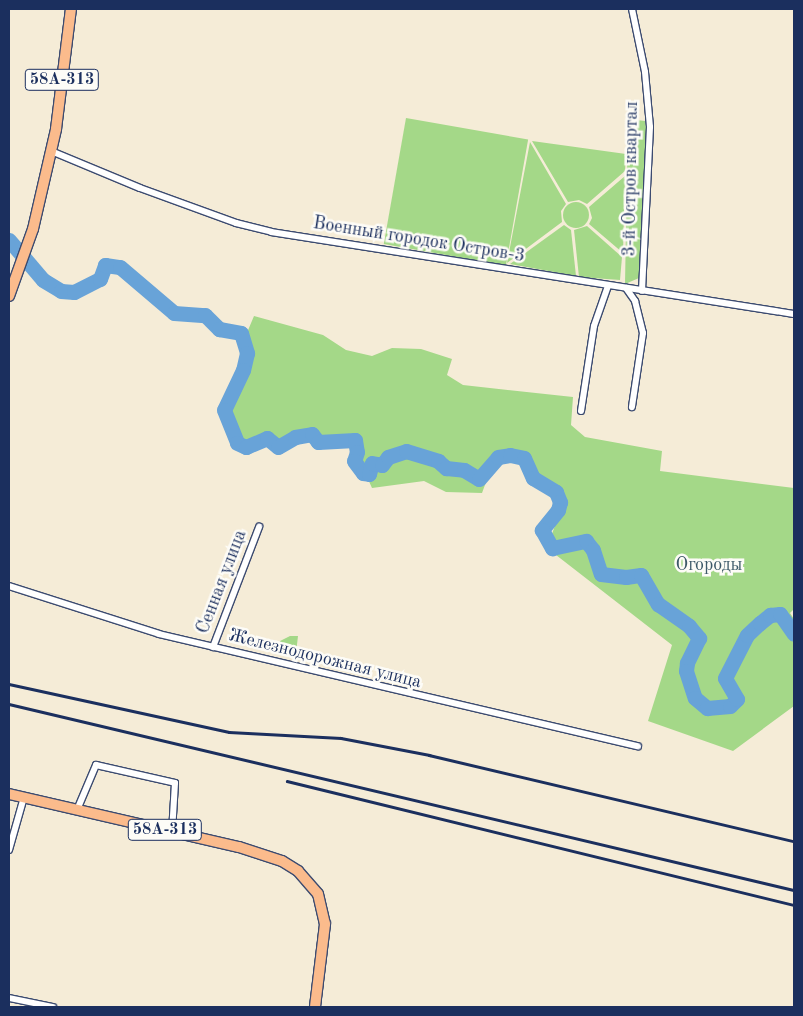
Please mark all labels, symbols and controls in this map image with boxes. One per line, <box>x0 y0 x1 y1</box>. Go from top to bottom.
road number: 58А-313 <box>24 66 100 94</box>
street label: 3-й Остров квартал <box>619 101 643 257</box>
street label: Военный городок Остров-3 <box>311 213 527 267</box>
street label: Сенная улица <box>192 527 252 637</box>
park label: Огороды <box>676 554 742 576</box>
street label: Железнодорожная улица <box>226 625 424 693</box>
road number: 58А-313 <box>128 816 202 844</box>

